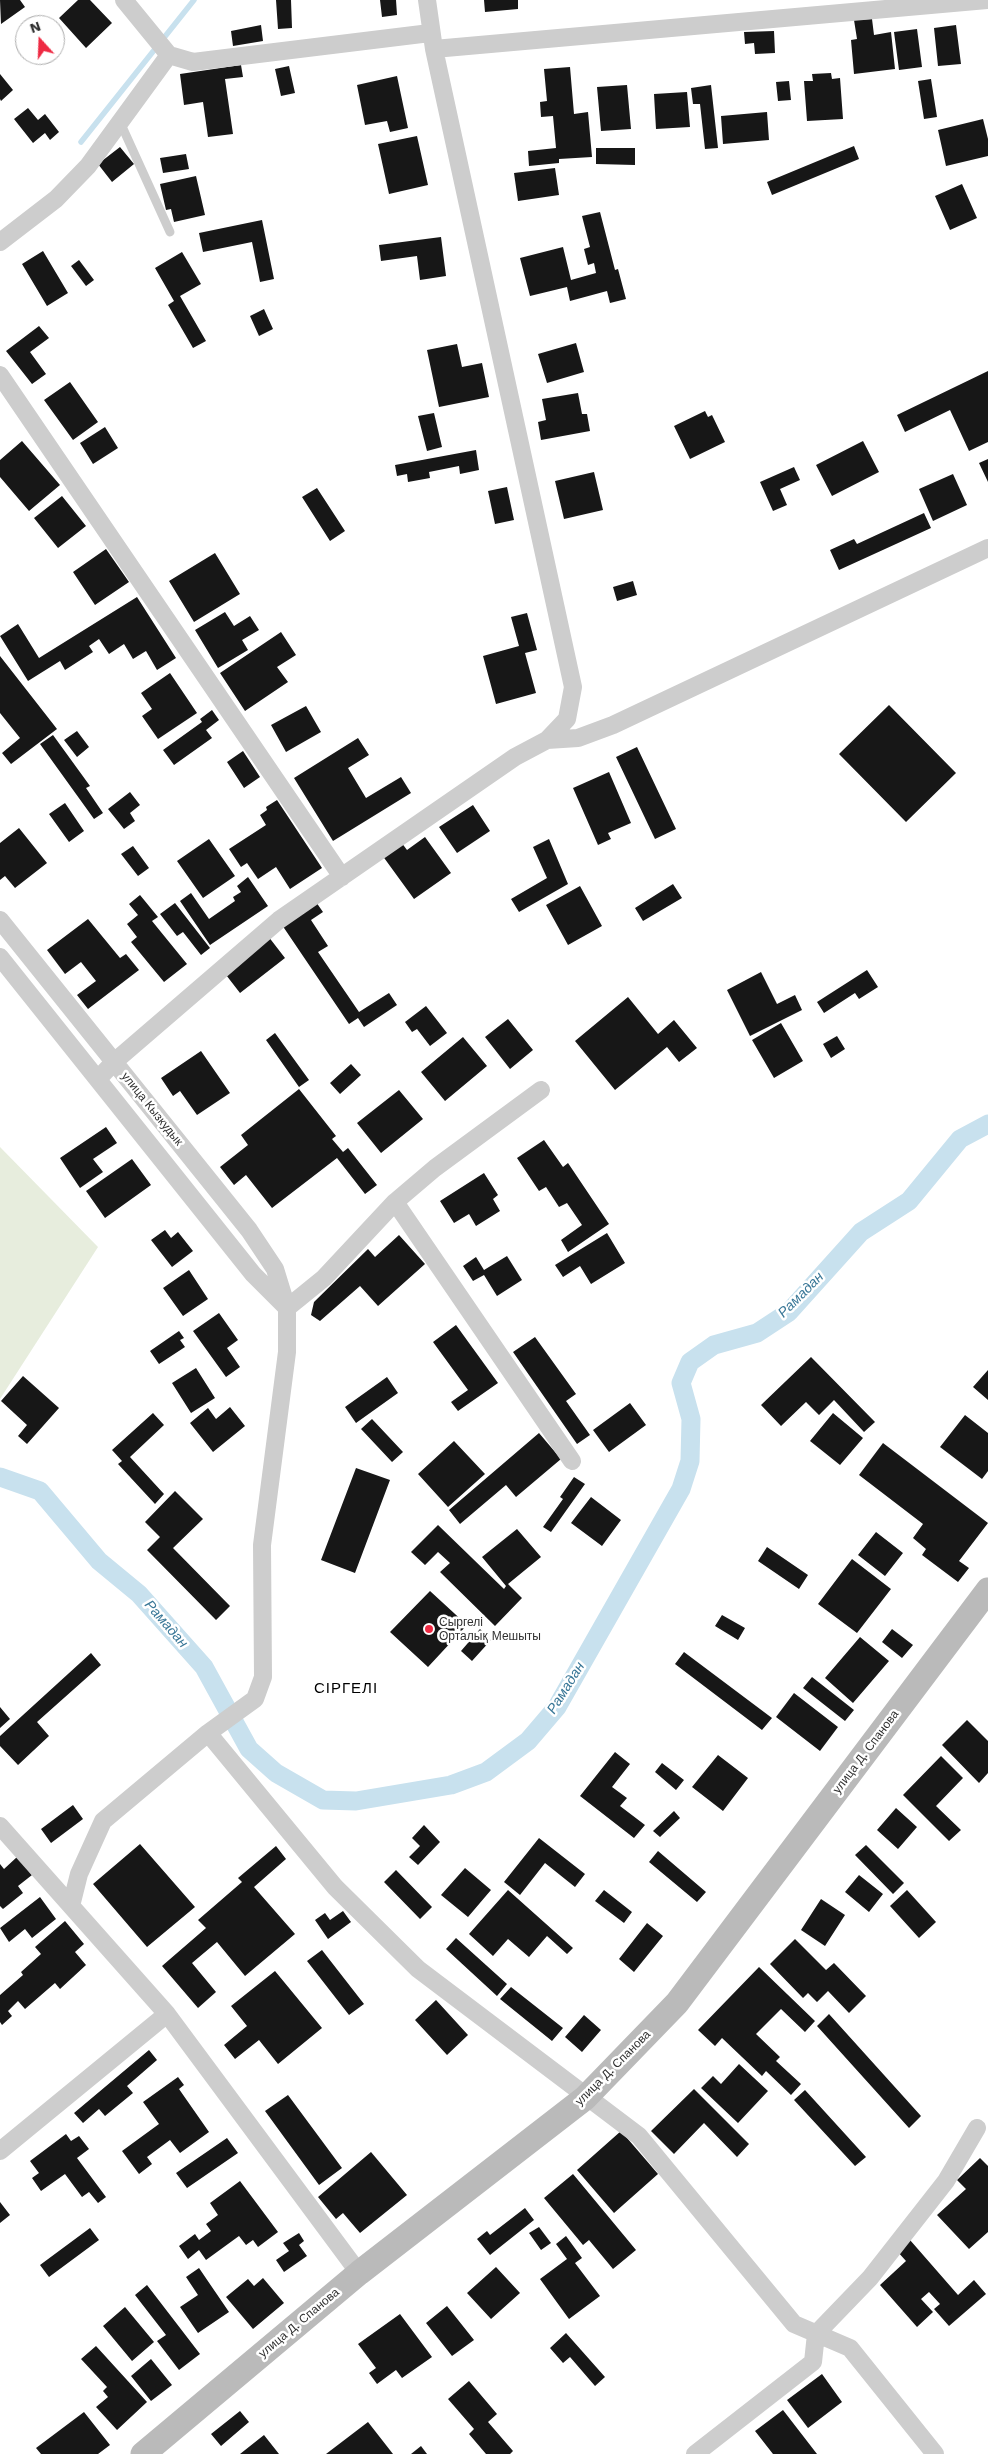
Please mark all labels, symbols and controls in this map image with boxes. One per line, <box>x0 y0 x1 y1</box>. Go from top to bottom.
north arrow <box>15 15 65 65</box>
text: N <box>28 18 43 36</box>
street label: улица Кызкудык <box>118 1069 186 1149</box>
water label: Рамадан <box>775 1269 827 1321</box>
water label: Рамадан <box>141 1597 191 1651</box>
place label: Сыргелі Орталық Мешыты <box>439 1615 541 1643</box>
marker: Сыргелі Орталық Мешыты <box>423 1623 435 1635</box>
water label: Рамадан <box>544 1659 588 1717</box>
district label: СІРГЕЛІ <box>313 1680 379 1698</box>
street label: улица Д. Спанова <box>830 1708 902 1796</box>
street label: улица Д. Спанова <box>572 2027 654 2109</box>
street label: улица Д. Спанова <box>256 2285 342 2361</box>

